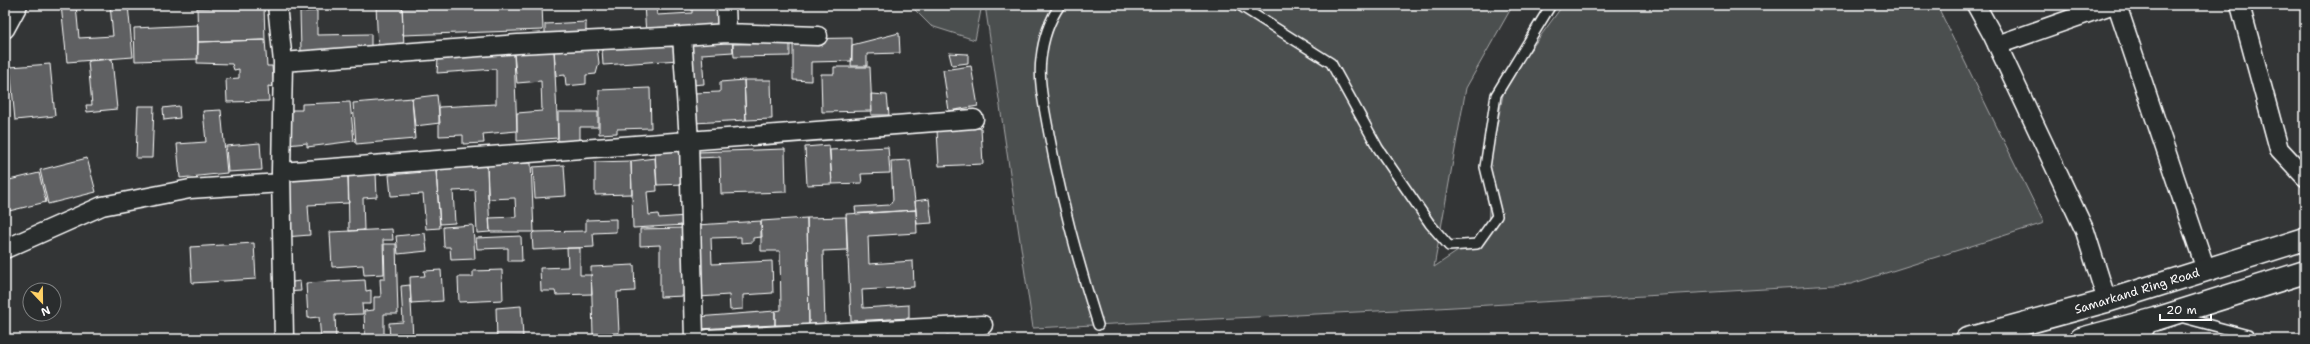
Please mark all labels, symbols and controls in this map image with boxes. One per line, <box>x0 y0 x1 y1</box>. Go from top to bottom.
street label: Samarkand Ring Road <box>2072 264 2202 318</box>
north arrow <box>22 282 62 322</box>
scale bar <box>2160 296 2211 322</box>
text: N <box>38 302 52 320</box>
text: 20 m <box>2166 302 2197 318</box>

